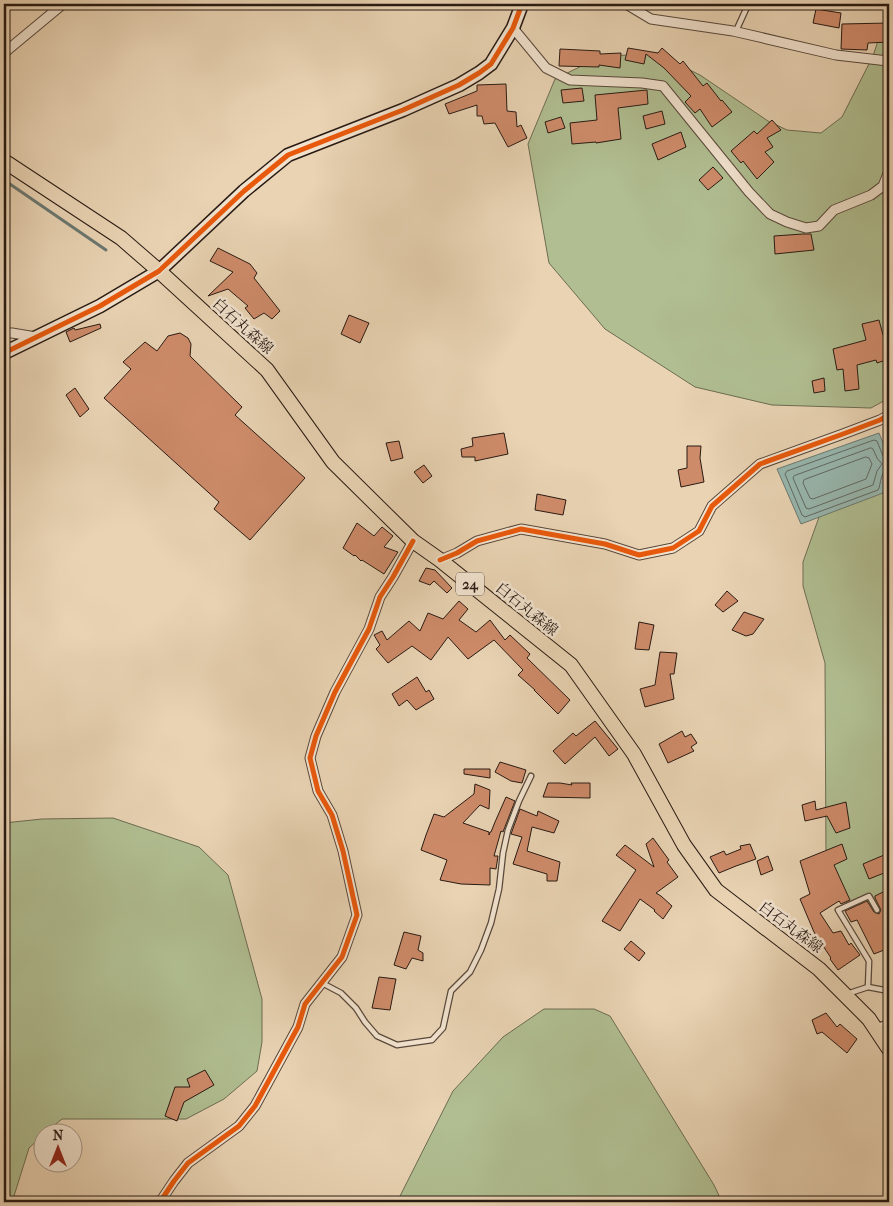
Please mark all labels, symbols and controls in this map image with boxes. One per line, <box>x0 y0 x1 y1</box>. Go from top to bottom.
street label: 白石丸森線 <box>209 294 277 358</box>
road number: 24 <box>456 572 484 596</box>
street label: 白石丸森線 <box>492 578 562 640</box>
street label: 白石丸森線 <box>756 897 826 957</box>
north arrow <box>32 1124 82 1174</box>
text: N <box>53 1127 64 1144</box>

